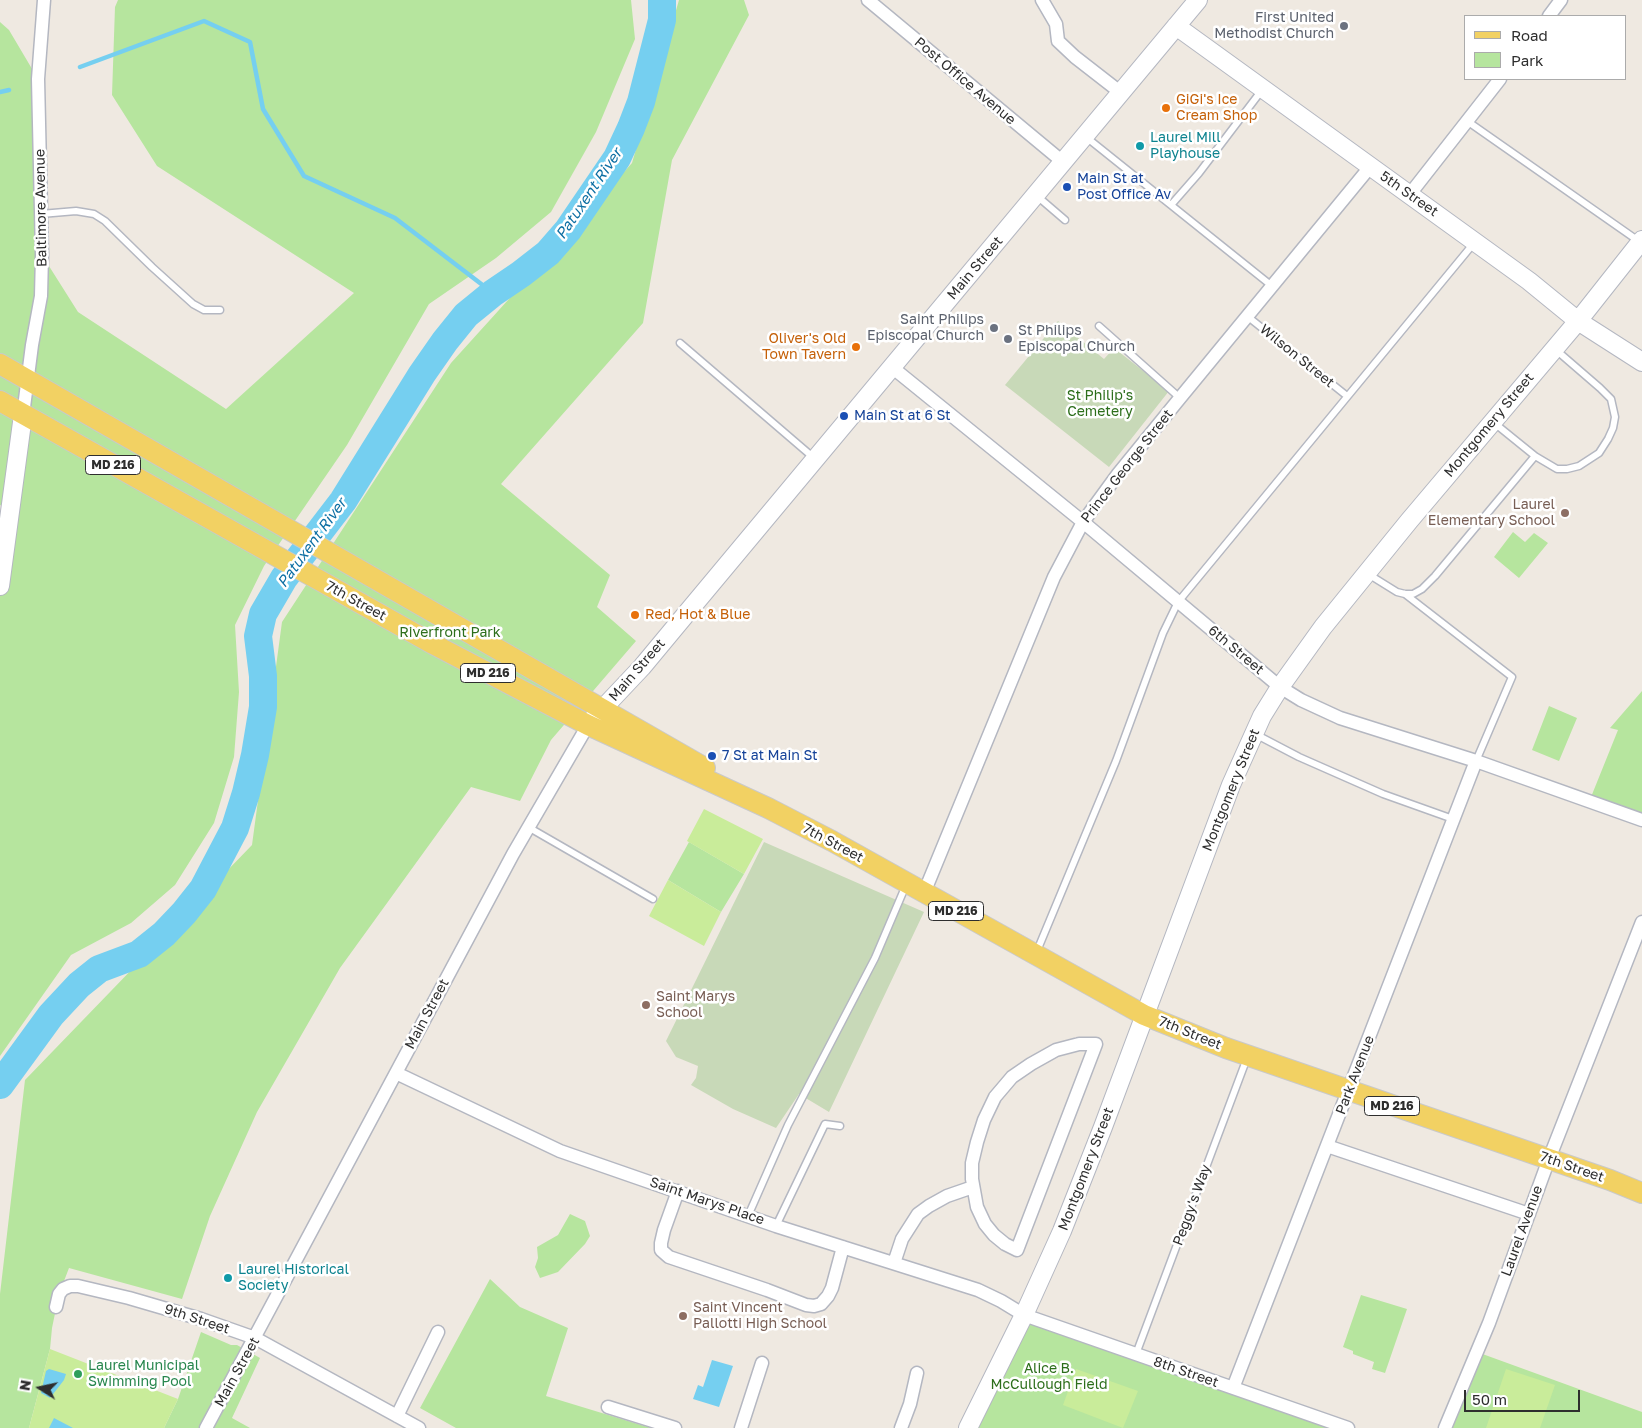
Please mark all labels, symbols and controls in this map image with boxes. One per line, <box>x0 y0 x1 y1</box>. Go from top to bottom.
place label: First United Methodist Church <box>1214 10 1334 42</box>
legend <box>1464 15 1627 80</box>
marker: First United Methodist Church <box>1338 20 1350 32</box>
text: Road <box>1511 26 1548 44</box>
street label: Post Office Avenue <box>911 34 1019 128</box>
text: Park <box>1511 51 1543 69</box>
place label: GiGi's Ice Cream Shop <box>1176 92 1257 124</box>
marker: GiGi's Ice Cream Shop <box>1160 102 1172 114</box>
place label: Laurel Mill Playhouse <box>1150 130 1221 162</box>
marker: Laurel Mill Playhouse <box>1134 140 1146 152</box>
water label: Patuxent River <box>552 145 626 243</box>
street label: Baltimore Avenue <box>32 149 50 267</box>
street label: 5th Street <box>1377 168 1441 220</box>
place label: Main St at Post Office Av <box>1077 171 1171 203</box>
marker: Main St at Post Office Av <box>1061 181 1073 193</box>
street label: Main Street <box>944 233 1006 303</box>
place label: Saint Philips Episcopal Church <box>867 312 984 344</box>
street label: Wilson Street <box>1256 321 1338 391</box>
marker: Saint Philips Episcopal Church <box>988 322 1000 334</box>
place label: St Philips Episcopal Church <box>1018 323 1135 356</box>
place label: Oliver's Old Town Tavern <box>762 331 846 364</box>
marker: St Philips Episcopal Church <box>1002 333 1014 345</box>
marker: Oliver's Old Town Tavern <box>850 341 862 353</box>
street label: Montgomery Street <box>1441 370 1537 480</box>
park label: St Philip's Cemetery <box>1067 388 1133 421</box>
street label: Prince George Street <box>1077 406 1177 526</box>
place label: Main St at 6 St <box>854 408 951 424</box>
marker: Main St at 6 St <box>838 410 850 422</box>
road number: MD 216 <box>86 456 140 474</box>
water label: Patuxent River <box>274 495 350 591</box>
place label: Laurel Elementary School <box>1428 497 1555 530</box>
marker: Laurel Elementary School <box>1559 507 1571 519</box>
street label: 7th Street <box>323 578 389 624</box>
place label: Red, Hot & Blue <box>645 607 750 623</box>
marker: Red, Hot & Blue <box>629 609 641 621</box>
street label: 6th Street <box>1205 622 1267 678</box>
park label: Riverfront Park <box>399 625 501 641</box>
street label: Main Street <box>605 635 669 705</box>
road number: MD 216 <box>460 664 516 682</box>
street label: Montgomery Street <box>1199 726 1263 854</box>
place label: 7 St at Main St <box>722 748 818 764</box>
marker: 7 St at Main St <box>706 750 718 762</box>
street label: 7th Street <box>800 820 866 866</box>
road number: MD 216 <box>928 901 984 920</box>
street label: Main Street <box>401 976 453 1052</box>
place label: Saint Marys School <box>656 989 735 1022</box>
marker: Saint Marys School <box>640 999 652 1011</box>
street label: 7th Street <box>1156 1013 1224 1053</box>
street label: Park Avenue <box>1332 1033 1378 1117</box>
road number: MD 216 <box>1364 1096 1420 1116</box>
street label: Montgomery Street <box>1055 1105 1117 1233</box>
street label: 7th Street <box>1538 1148 1606 1186</box>
street label: Peggy's Way <box>1170 1162 1214 1248</box>
street label: Saint Marys Place <box>647 1174 767 1228</box>
street label: Laurel Avenue <box>1498 1183 1546 1279</box>
place label: Laurel Historical Society <box>238 1262 349 1294</box>
marker: Laurel Historical Society <box>222 1272 234 1284</box>
place label: Saint Vincent Pallotti High School <box>693 1300 827 1332</box>
street label: 9th Street <box>162 1301 232 1337</box>
marker: Saint Vincent Pallotti High School <box>677 1310 689 1322</box>
street label: Main Street <box>211 1334 263 1410</box>
street label: 8th Street <box>1151 1353 1221 1391</box>
place label: Laurel Municipal Swimming Pool <box>88 1358 199 1390</box>
park label: Alice B. McCullough Field <box>990 1361 1108 1394</box>
north arrow <box>15 1363 65 1413</box>
marker: Laurel Municipal Swimming Pool <box>72 1368 84 1380</box>
text: N <box>15 1379 34 1392</box>
scale bar <box>1467 1380 1583 1412</box>
text: 50 m <box>1472 1390 1507 1408</box>

